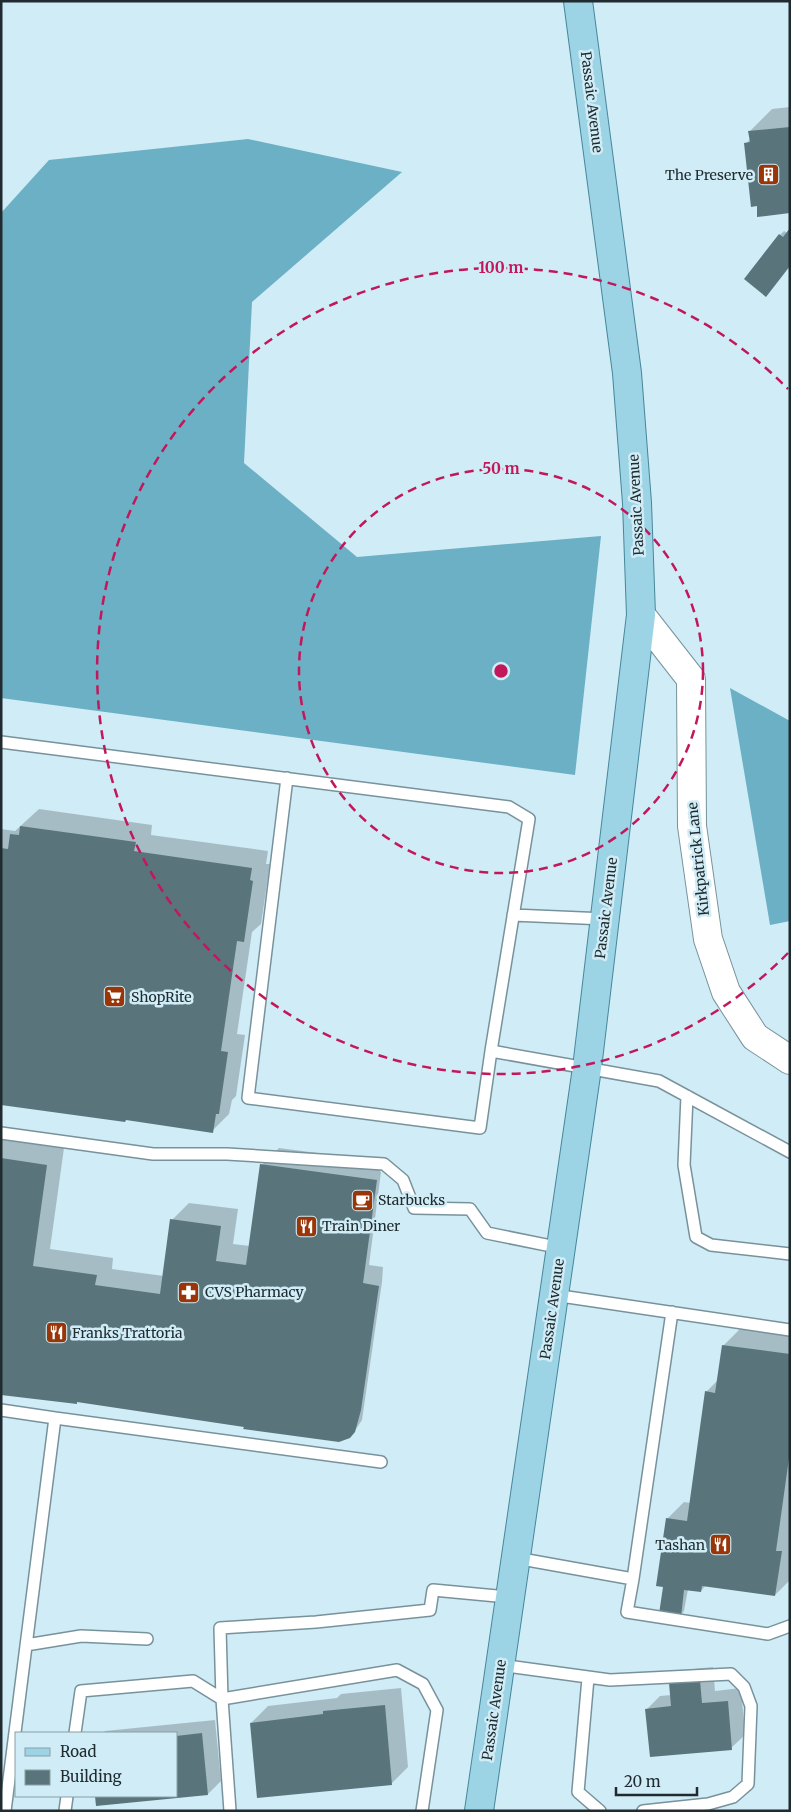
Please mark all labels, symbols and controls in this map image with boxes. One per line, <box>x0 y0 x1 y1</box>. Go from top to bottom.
street label: Passaic Avenue <box>577 50 607 154</box>
building icon: The Preserve <box>757 163 781 187</box>
place label: The Preserve <box>665 166 753 184</box>
text: 100 m <box>479 258 523 277</box>
street label: Passaic Avenue <box>624 454 648 556</box>
text: 50 m <box>482 459 520 478</box>
centre of rings <box>492 662 510 680</box>
street label: Kirkpatrick Lane <box>683 801 713 917</box>
street label: Passaic Avenue <box>591 856 621 960</box>
supermarket icon: ShopRite <box>103 985 127 1009</box>
place label: ShopRite <box>131 988 192 1006</box>
cafe icon: Starbucks <box>350 1188 374 1212</box>
place label: Starbucks <box>378 1191 445 1209</box>
restaurant icon: Train Diner <box>294 1214 318 1238</box>
place label: Train Diner <box>322 1217 400 1235</box>
street label: Passaic Avenue <box>536 1257 568 1361</box>
pharmacy icon: CVS Pharmacy <box>177 1280 201 1304</box>
place label: CVS Pharmacy <box>205 1283 305 1301</box>
restaurant icon: Franks Trattoria <box>44 1321 68 1345</box>
place label: Franks Trattoria <box>72 1324 183 1342</box>
restaurant icon: Tashan <box>709 1533 733 1557</box>
place label: Tashan <box>655 1536 705 1554</box>
street label: Passaic Avenue <box>478 1658 510 1762</box>
legend <box>15 1732 178 1797</box>
text: Road <box>60 1742 96 1761</box>
scale bar <box>616 1764 697 1796</box>
text: Building <box>60 1767 122 1786</box>
text: 20 m <box>624 1772 661 1791</box>

